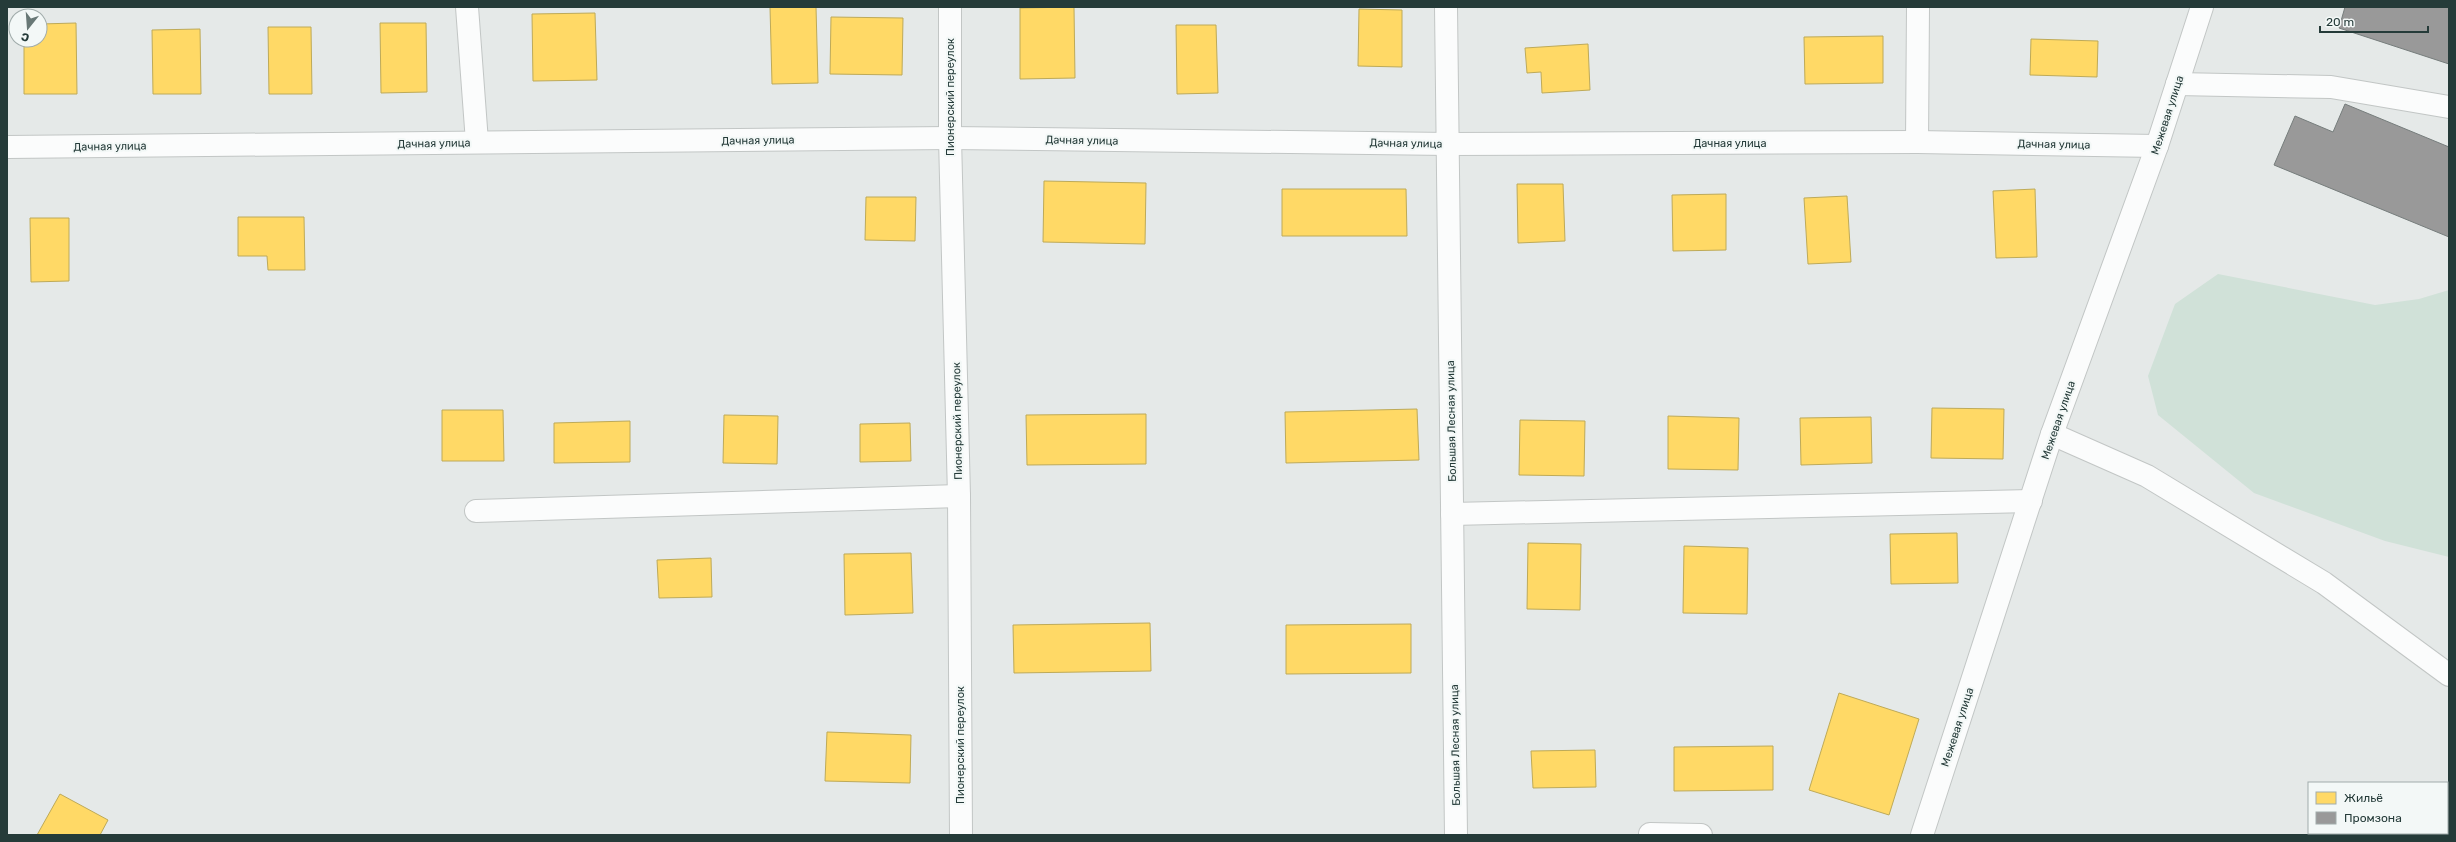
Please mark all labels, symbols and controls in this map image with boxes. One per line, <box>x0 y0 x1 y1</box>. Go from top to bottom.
north arrow <box>8 8 48 48</box>
scale bar <box>2320 8 2428 34</box>
text: 20 m <box>2326 15 2354 29</box>
text: С <box>19 30 31 44</box>
street label: Пионерский переулок <box>944 38 957 156</box>
street label: Межевая улица <box>2149 74 2186 156</box>
street label: Дачная улица <box>721 133 795 148</box>
street label: Дачная улица <box>1045 133 1119 148</box>
street label: Дачная улица <box>397 136 471 151</box>
street label: Дачная улица <box>1369 136 1443 151</box>
street label: Дачная улица <box>1693 137 1767 150</box>
street label: Дачная улица <box>2017 137 2091 152</box>
street label: Дачная улица <box>73 139 147 154</box>
street label: Большая Лесная улица <box>1444 360 1459 482</box>
street label: Пионерский переулок <box>950 362 965 480</box>
street label: Межевая улица <box>2039 379 2078 461</box>
street label: Большая Лесная улица <box>1448 684 1463 806</box>
street label: Пионерский переулок <box>954 686 967 804</box>
street label: Межевая улица <box>1939 686 1976 768</box>
legend <box>2308 782 2448 834</box>
text: Жильё <box>2344 791 2383 805</box>
text: Промзона <box>2344 811 2402 825</box>

